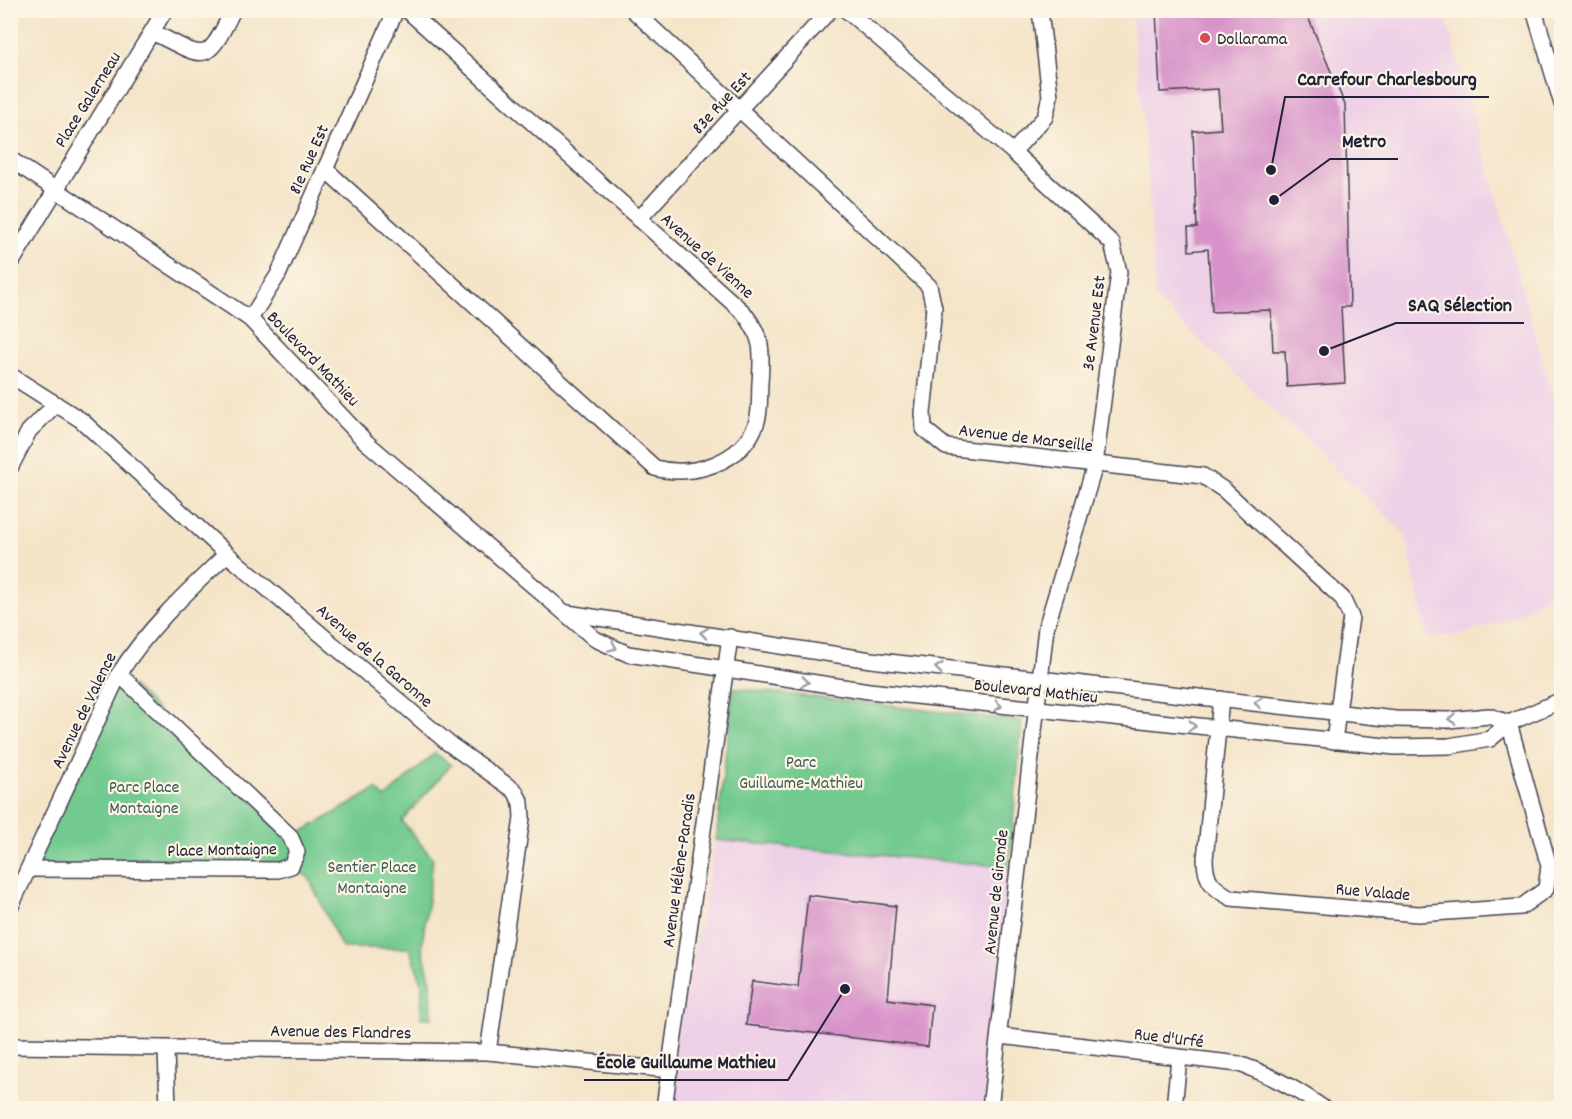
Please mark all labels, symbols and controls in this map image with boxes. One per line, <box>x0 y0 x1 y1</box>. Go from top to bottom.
place label: Dollarama <box>1217 28 1288 53</box>
marker: Dollarama <box>1198 31 1212 45</box>
street label: Place Galerneau <box>50 47 129 153</box>
callout: Carrefour Charlesbourg <box>1285 59 1489 97</box>
street label: 83e Rue Est <box>687 66 759 141</box>
text: Carrefour Charlesbourg <box>1297 67 1477 95</box>
street label: 81e Rue Est <box>284 121 337 199</box>
callout: Metro <box>1330 121 1398 159</box>
text: Metro <box>1342 129 1386 157</box>
street label: Avenue de Vienne <box>654 208 759 306</box>
street label: 3e Avenue Est <box>1077 274 1114 372</box>
callout: SAQ Sélection <box>1396 285 1524 323</box>
text: SAQ Sélection <box>1408 293 1512 321</box>
street label: Boulevard Mathieu <box>260 306 364 413</box>
street label: Avenue de Marseille <box>957 419 1094 460</box>
street label: Avenue de la Garonne <box>310 599 437 715</box>
one-way arrow <box>700 627 710 640</box>
one-way arrow <box>607 640 618 652</box>
street label: Avenue de Valence <box>46 649 124 773</box>
one-way arrow <box>934 663 943 675</box>
street label: Boulevard Mathieu <box>972 674 1099 711</box>
one-way arrow <box>800 675 809 687</box>
one-way arrow <box>1253 697 1262 709</box>
one-way arrow <box>993 699 1003 712</box>
one-way arrow <box>1447 713 1456 726</box>
one-way arrow <box>1187 719 1197 732</box>
park label: Parc Guillaume-Mathieu <box>739 751 863 797</box>
park label: Parc Place Montaigne <box>109 776 179 822</box>
street label: Avenue Hélène-Paradis <box>657 791 704 949</box>
street label: Avenue de Gironde <box>978 828 1016 956</box>
street label: Place Montaigne <box>167 838 277 865</box>
park label: Sentier Place Montaigne <box>328 856 417 902</box>
street label: Rue Valade <box>1334 878 1411 909</box>
street label: Avenue des Flandres <box>270 1020 412 1047</box>
street label: Rue d'Urfé <box>1132 1023 1205 1056</box>
callout: École Guillaume Mathieu <box>584 1042 788 1080</box>
text: École Guillaume Mathieu <box>596 1050 776 1078</box>

